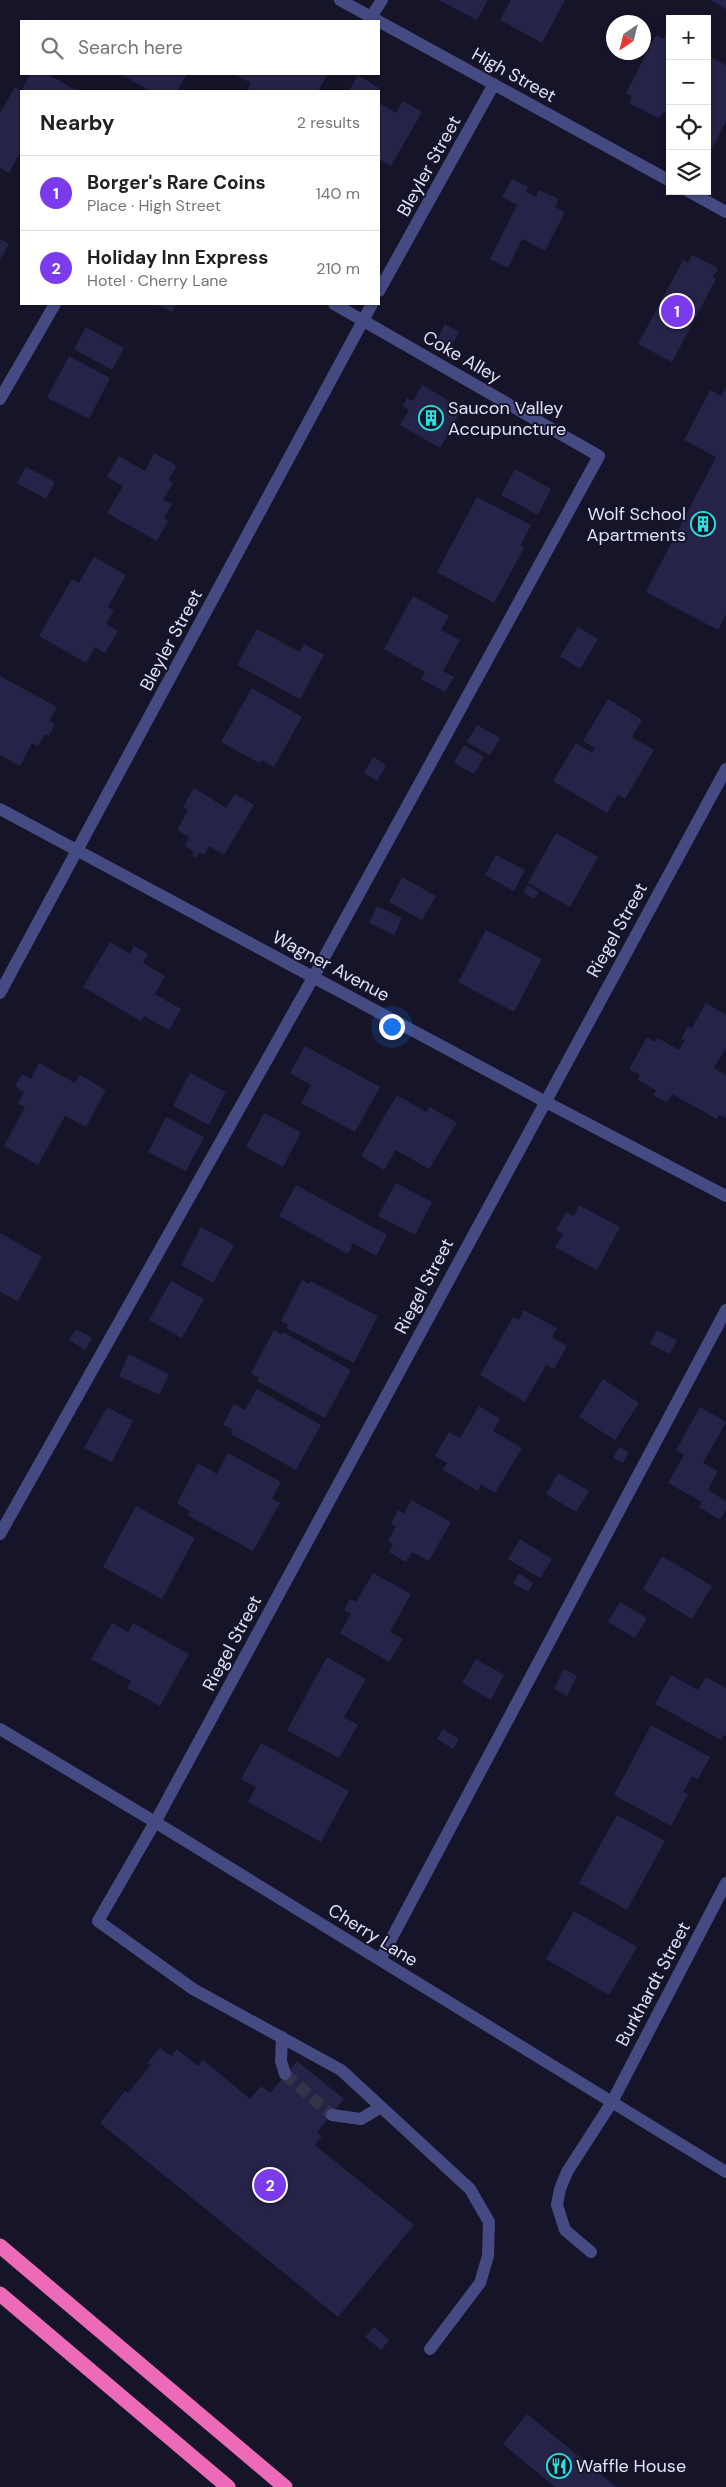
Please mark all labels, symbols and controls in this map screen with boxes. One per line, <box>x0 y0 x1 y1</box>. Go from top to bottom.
north arrow <box>606 15 651 60</box>
map controls <box>666 15 711 195</box>
button: + <box>666 15 711 60</box>
search box <box>20 20 380 75</box>
icon: search <box>38 34 66 62</box>
text: Search here <box>78 35 183 60</box>
street label: High Street <box>468 42 560 108</box>
button: − <box>666 60 711 105</box>
button: locate <box>666 105 711 150</box>
text: Nearby <box>40 109 114 137</box>
street label: Bleyler Street <box>391 111 467 221</box>
text: 2 results <box>297 112 360 133</box>
button: layers <box>666 150 711 195</box>
text: Borger's Rare Coins <box>87 170 266 195</box>
text: 1 <box>53 183 59 204</box>
text: 140 m <box>316 183 360 204</box>
text: Place · High Street <box>87 195 221 216</box>
text: Holiday Inn Express <box>87 245 268 270</box>
text: 2 <box>51 258 61 279</box>
text: 210 m <box>316 258 360 279</box>
text: Hotel · Cherry Lane <box>87 270 228 291</box>
pin: 1 <box>661 292 693 330</box>
street label: Coke Alley <box>418 325 506 389</box>
place label: Saucon Valley Accupuncture <box>448 396 566 441</box>
building icon: Saucon Valley Accupuncture <box>418 405 444 431</box>
place label: Wolf School Apartments <box>587 502 686 547</box>
building icon: Wolf School Apartments <box>690 511 716 537</box>
street label: Bleyler Street <box>134 585 208 695</box>
street label: Riegel Street <box>581 878 653 982</box>
street label: Wagner Avenue <box>268 925 394 1007</box>
your location <box>379 1014 405 1040</box>
street label: Riegel Street <box>389 1234 459 1338</box>
street label: Riegel Street <box>197 1591 267 1695</box>
street label: Cherry Lane <box>324 1898 422 1972</box>
street label: Burkhardt Street <box>610 1918 696 2050</box>
pin: 2 <box>254 2166 286 2204</box>
restaurant icon: Waffle House <box>546 2453 572 2479</box>
place label: Waffle House <box>576 2454 686 2478</box>

